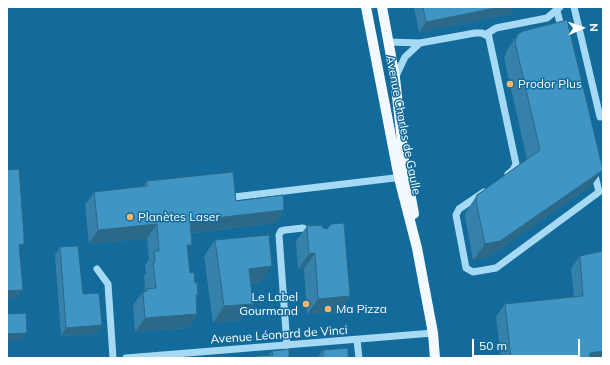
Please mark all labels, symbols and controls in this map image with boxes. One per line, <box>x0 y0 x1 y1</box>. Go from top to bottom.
north arrow <box>562 8 602 48</box>
text: N <box>587 23 601 32</box>
street label: Avenue Charles de Gaulle <box>382 54 424 196</box>
place label: Prodor Plus <box>518 77 582 91</box>
marker: Prodor Plus <box>505 79 515 89</box>
place label: Planètes Laser <box>138 210 220 224</box>
marker: Planètes Laser <box>125 212 135 222</box>
place label: Le Label Gourmand <box>239 290 298 318</box>
marker: Le Label Gourmand <box>301 299 311 309</box>
place label: Ma Pizza <box>336 302 387 316</box>
marker: Ma Pizza <box>323 304 333 314</box>
street label: Avenue Léonard de Vinci <box>210 323 348 347</box>
scale bar <box>474 331 582 357</box>
text: 50 m <box>479 338 507 353</box>

